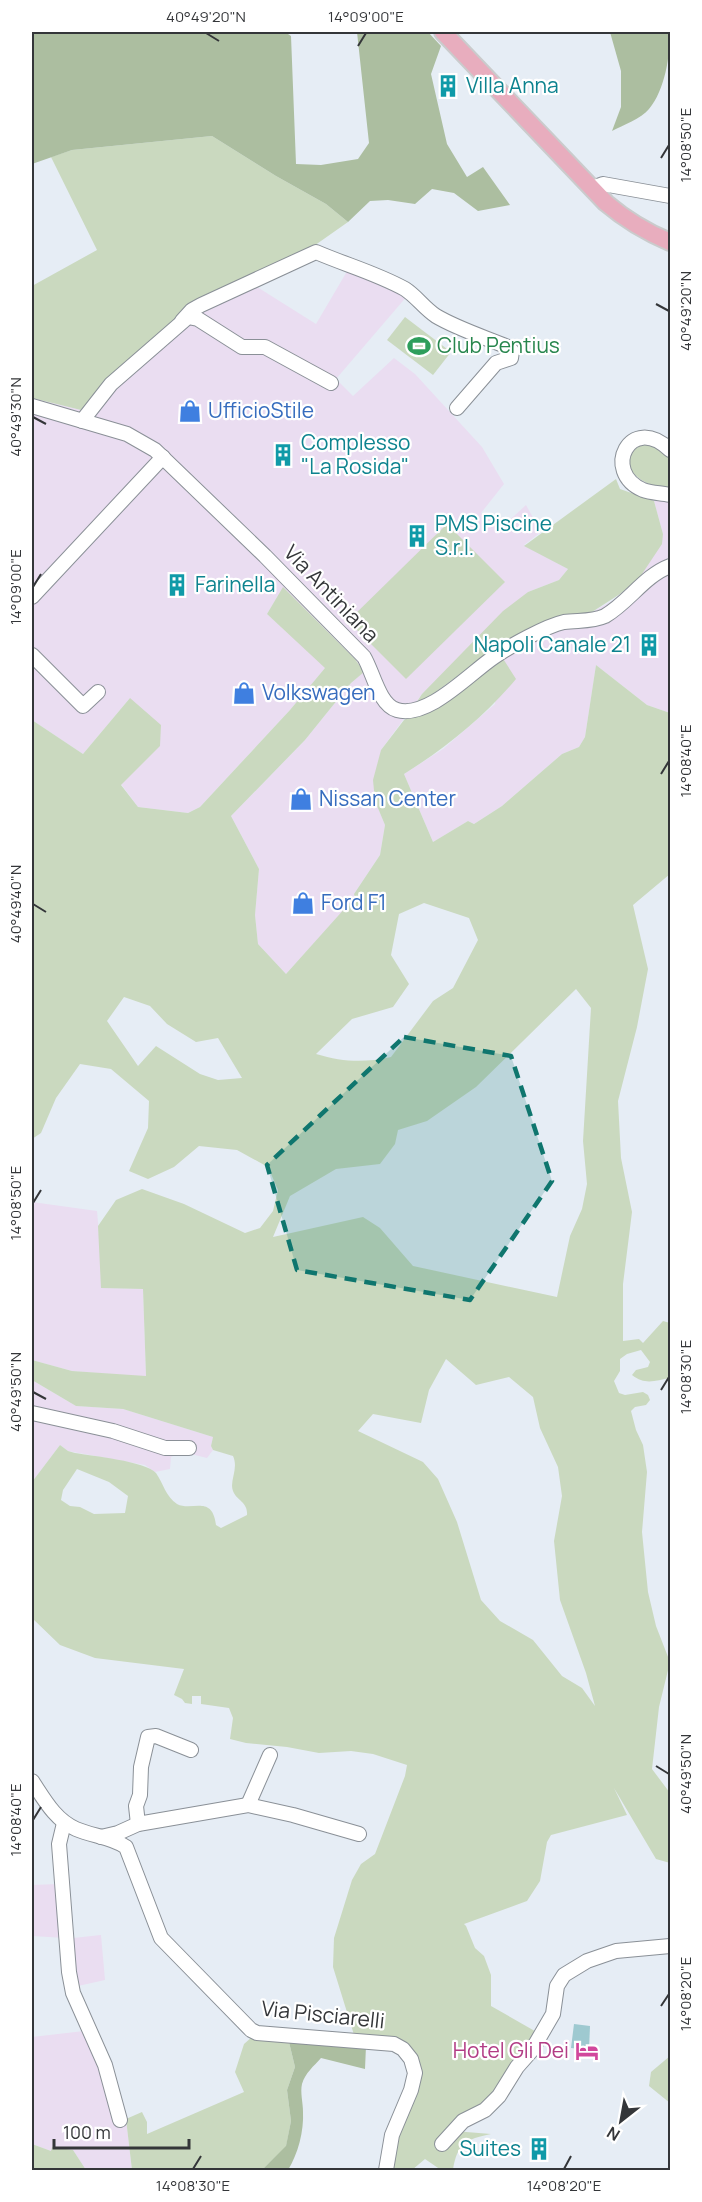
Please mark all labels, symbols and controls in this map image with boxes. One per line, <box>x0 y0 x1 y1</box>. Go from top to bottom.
text: 40°49'20"N <box>166 6 246 27</box>
text: 14°09'00"E <box>328 6 404 27</box>
place label: Villa Anna <box>466 71 559 99</box>
building icon: Villa Anna <box>435 73 461 99</box>
text: 14°08'50"E <box>675 108 696 182</box>
text: 40°49'20"N <box>675 271 696 351</box>
place label: Club Pentius <box>437 331 560 359</box>
sports icon: Club Pentius <box>406 333 432 359</box>
text: 40°49'30"N <box>5 377 26 457</box>
place label: UfficioStile <box>208 396 314 424</box>
shop icon: UfficioStile <box>177 398 203 424</box>
place label: Complesso "La Rosida" <box>301 428 410 480</box>
building icon: Complesso "La Rosida" <box>270 442 296 468</box>
place label: PMS Piscine S.r.l. <box>435 509 552 561</box>
building icon: PMS Piscine S.r.l. <box>404 523 430 549</box>
street label: Via Antiniana <box>278 539 385 648</box>
text: 14°09'00"E <box>5 549 26 625</box>
place label: Farinella <box>195 570 275 598</box>
building icon: Farinella <box>164 572 190 598</box>
place label: Napoli Canale 21 <box>474 630 631 658</box>
building icon: Napoli Canale 21 <box>636 632 662 658</box>
place label: Volkswagen <box>262 678 376 706</box>
shop icon: Volkswagen <box>231 680 257 706</box>
text: 14°08'40"E <box>675 724 696 798</box>
place label: Nissan Center <box>319 784 456 812</box>
shop icon: Nissan Center <box>288 786 314 812</box>
text: 40°49'40"N <box>5 865 26 943</box>
place label: Ford F1 <box>321 888 386 916</box>
shop icon: Ford F1 <box>290 890 316 916</box>
text: 14°08'50"E <box>5 1166 26 1240</box>
text: 14°08'30"E <box>675 1340 696 1414</box>
text: 40°49'50"N <box>5 1352 26 1432</box>
text: 40°49'50"N <box>675 1734 696 1814</box>
text: 14°08'40"E <box>5 1783 26 1857</box>
text: 14°08'20"E <box>675 1957 696 2031</box>
street label: Via Pisciarelli <box>260 1994 386 2034</box>
place label: Hotel Gli Dei <box>453 2036 569 2064</box>
hotel icon: Hotel Gli Dei <box>574 2038 600 2064</box>
north arrow <box>591 2091 651 2151</box>
scale bar <box>54 2112 189 2150</box>
text: 100 m <box>63 2120 111 2144</box>
text: N <box>603 2121 624 2146</box>
place label: Suites <box>459 2134 521 2162</box>
building icon: Suites <box>526 2136 552 2162</box>
text: 14°08'30"E <box>156 2175 230 2196</box>
text: 14°08'20"E <box>527 2175 601 2196</box>

